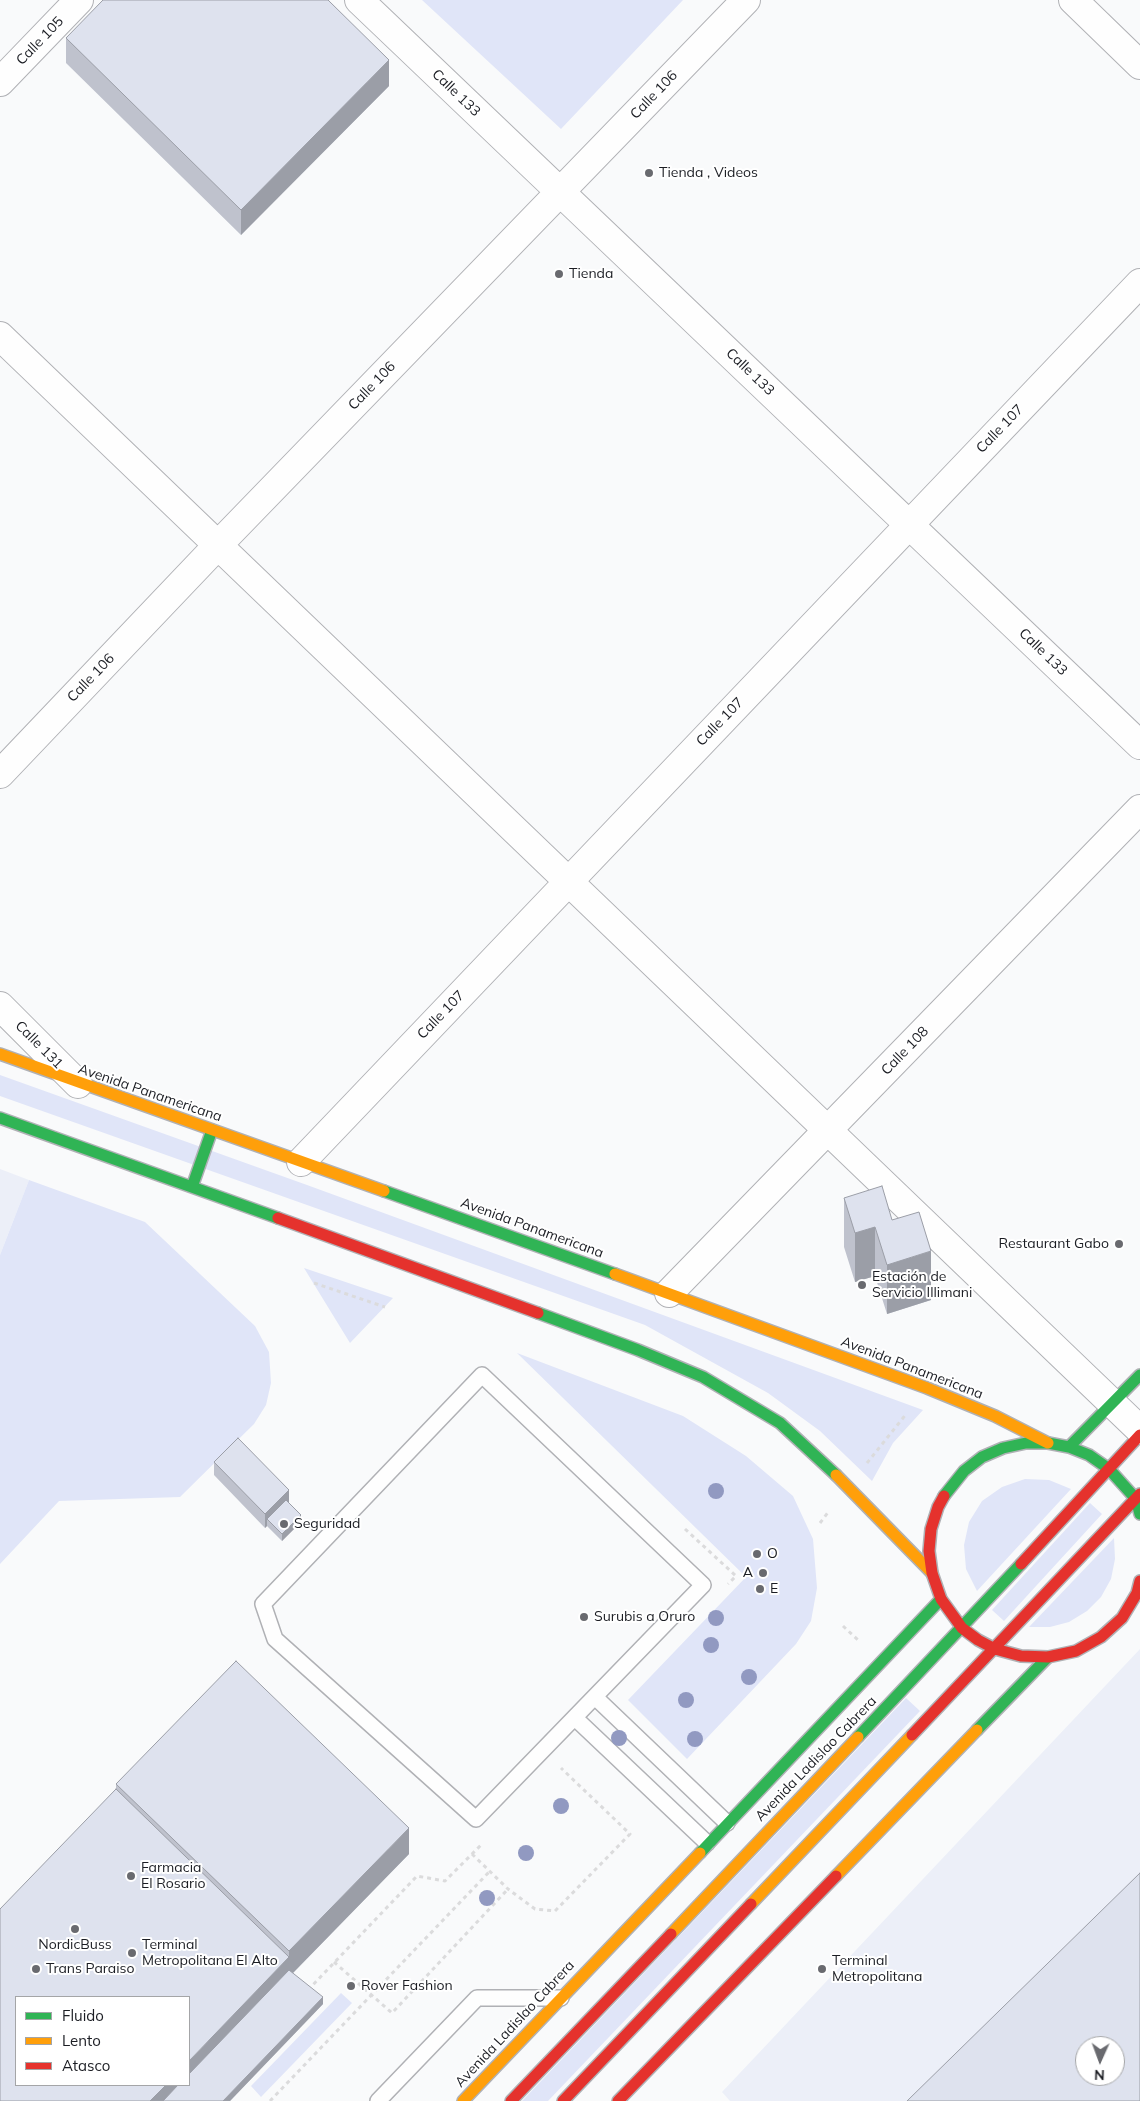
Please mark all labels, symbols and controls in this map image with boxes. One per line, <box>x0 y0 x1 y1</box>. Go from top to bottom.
street label: Calle 105 <box>13 13 67 69</box>
street label: Calle 133 <box>428 66 484 120</box>
street label: Calle 106 <box>627 67 681 123</box>
place label: Tienda , Videos <box>659 165 758 181</box>
marker: Tienda , Videos <box>643 167 655 179</box>
place label: Tienda <box>569 266 613 282</box>
marker: Tienda <box>553 268 565 280</box>
street label: Calle 133 <box>722 345 778 399</box>
street label: Calle 106 <box>345 358 399 414</box>
street label: Calle 107 <box>973 401 1027 457</box>
street label: Calle 133 <box>1015 625 1071 679</box>
street label: Calle 106 <box>64 650 118 706</box>
street label: Calle 107 <box>693 694 747 750</box>
street label: Calle 107 <box>414 987 468 1043</box>
street label: Calle 131 <box>12 1018 66 1072</box>
street label: Calle 108 <box>878 1023 932 1079</box>
street label: Avenida Panamericana <box>76 1061 224 1125</box>
street label: Avenida Panamericana <box>458 1194 606 1262</box>
place label: Restaurant Gabo <box>998 1236 1109 1252</box>
marker: Restaurant Gabo <box>1113 1238 1125 1250</box>
place label: Estación de Servicio Illimani <box>872 1269 972 1302</box>
marker: Estación de Servicio Illimani <box>856 1279 868 1291</box>
street label: Avenida Panamericana <box>839 1333 985 1403</box>
place label: Seguridad <box>294 1516 360 1532</box>
marker: Seguridad <box>278 1518 290 1530</box>
place label: O <box>767 1546 778 1562</box>
marker: O <box>751 1548 763 1560</box>
place label: A <box>743 1565 753 1581</box>
marker: A <box>757 1567 769 1579</box>
place label: E <box>770 1581 778 1597</box>
marker: E <box>754 1583 766 1595</box>
place label: Surubis a Oruro <box>594 1609 695 1625</box>
marker: Surubis a Oruro <box>578 1611 590 1623</box>
street label: Avenida Ladislao Cabrera <box>752 1693 880 1825</box>
place label: Farmacia El Rosario <box>141 1860 205 1892</box>
marker: Farmacia El Rosario <box>125 1870 137 1882</box>
marker: NordicBuss <box>69 1923 81 1935</box>
place label: NordicBuss <box>38 1937 112 1953</box>
place label: Terminal Metropolitana El Alto <box>142 1937 278 1970</box>
marker: Terminal Metropolitana El Alto <box>126 1947 138 1959</box>
place label: Terminal Metropolitana <box>832 1953 922 1985</box>
street label: Avenida Ladislao Cabrera <box>452 1957 578 2091</box>
place label: Trans Paraiso <box>46 1961 134 1977</box>
marker: Trans Paraiso <box>30 1963 42 1975</box>
marker: Terminal Metropolitana <box>816 1963 828 1975</box>
place label: Rover Fashion <box>361 1978 453 1994</box>
marker: Rover Fashion <box>345 1980 357 1992</box>
legend <box>15 1996 190 2086</box>
text: Fluido <box>62 2006 104 2025</box>
text: Lento <box>62 2031 101 2050</box>
north arrow <box>1075 2036 1125 2086</box>
text: Atasco <box>62 2056 110 2075</box>
text: N <box>1094 2066 1105 2084</box>

